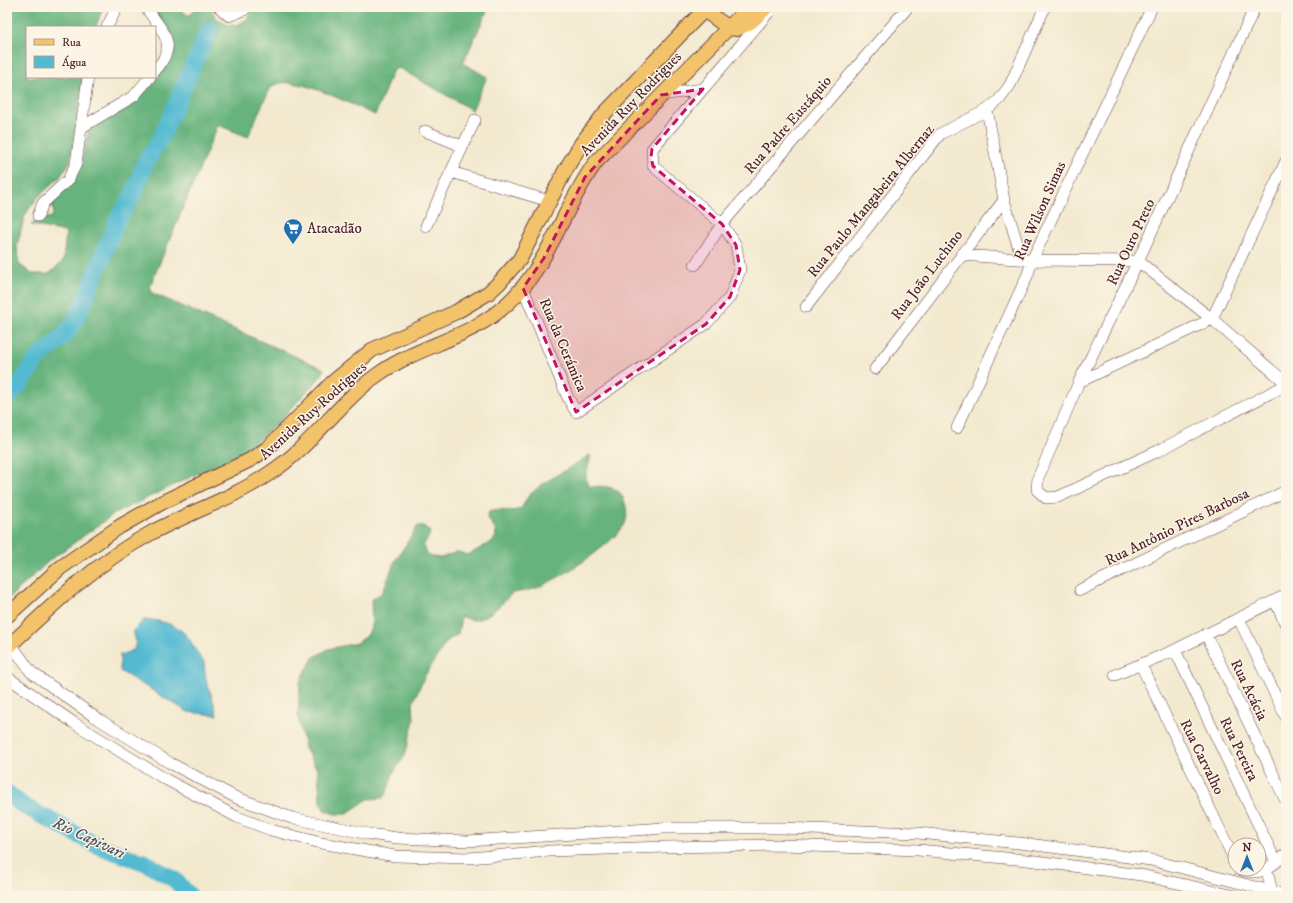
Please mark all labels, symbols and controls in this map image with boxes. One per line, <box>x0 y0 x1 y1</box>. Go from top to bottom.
legend <box>26 26 156 78</box>
text: Rua <box>62 35 82 50</box>
street label: Avenida Ruy Rodrigues <box>576 48 686 160</box>
text: Água <box>62 55 87 70</box>
street label: Rua Padre Eustáquio <box>740 72 836 178</box>
street label: Rua Paulo Mangabeira Albernaz <box>803 120 939 281</box>
street label: Rua Wilson Simas <box>1010 158 1070 264</box>
street label: Rua Ouro Preto <box>1103 196 1159 288</box>
supermarket icon: Atacadão <box>282 217 304 245</box>
place label: Atacadão <box>307 219 362 238</box>
street label: Rua João Luchino <box>887 226 967 324</box>
street label: Rua da Cerámica <box>535 295 592 395</box>
street label: Avenida Ruy Rodrigues <box>255 358 371 464</box>
street label: Rua Antônio Pires Barbosa <box>1102 484 1253 570</box>
street label: Rua Acácia <box>1226 656 1272 724</box>
street label: Rua Pereira <box>1215 714 1263 785</box>
street label: Rua Carvalho <box>1176 716 1228 798</box>
water label: Rio Capivari <box>49 812 129 864</box>
north arrow <box>1227 837 1267 877</box>
text: N <box>1242 841 1252 855</box>

